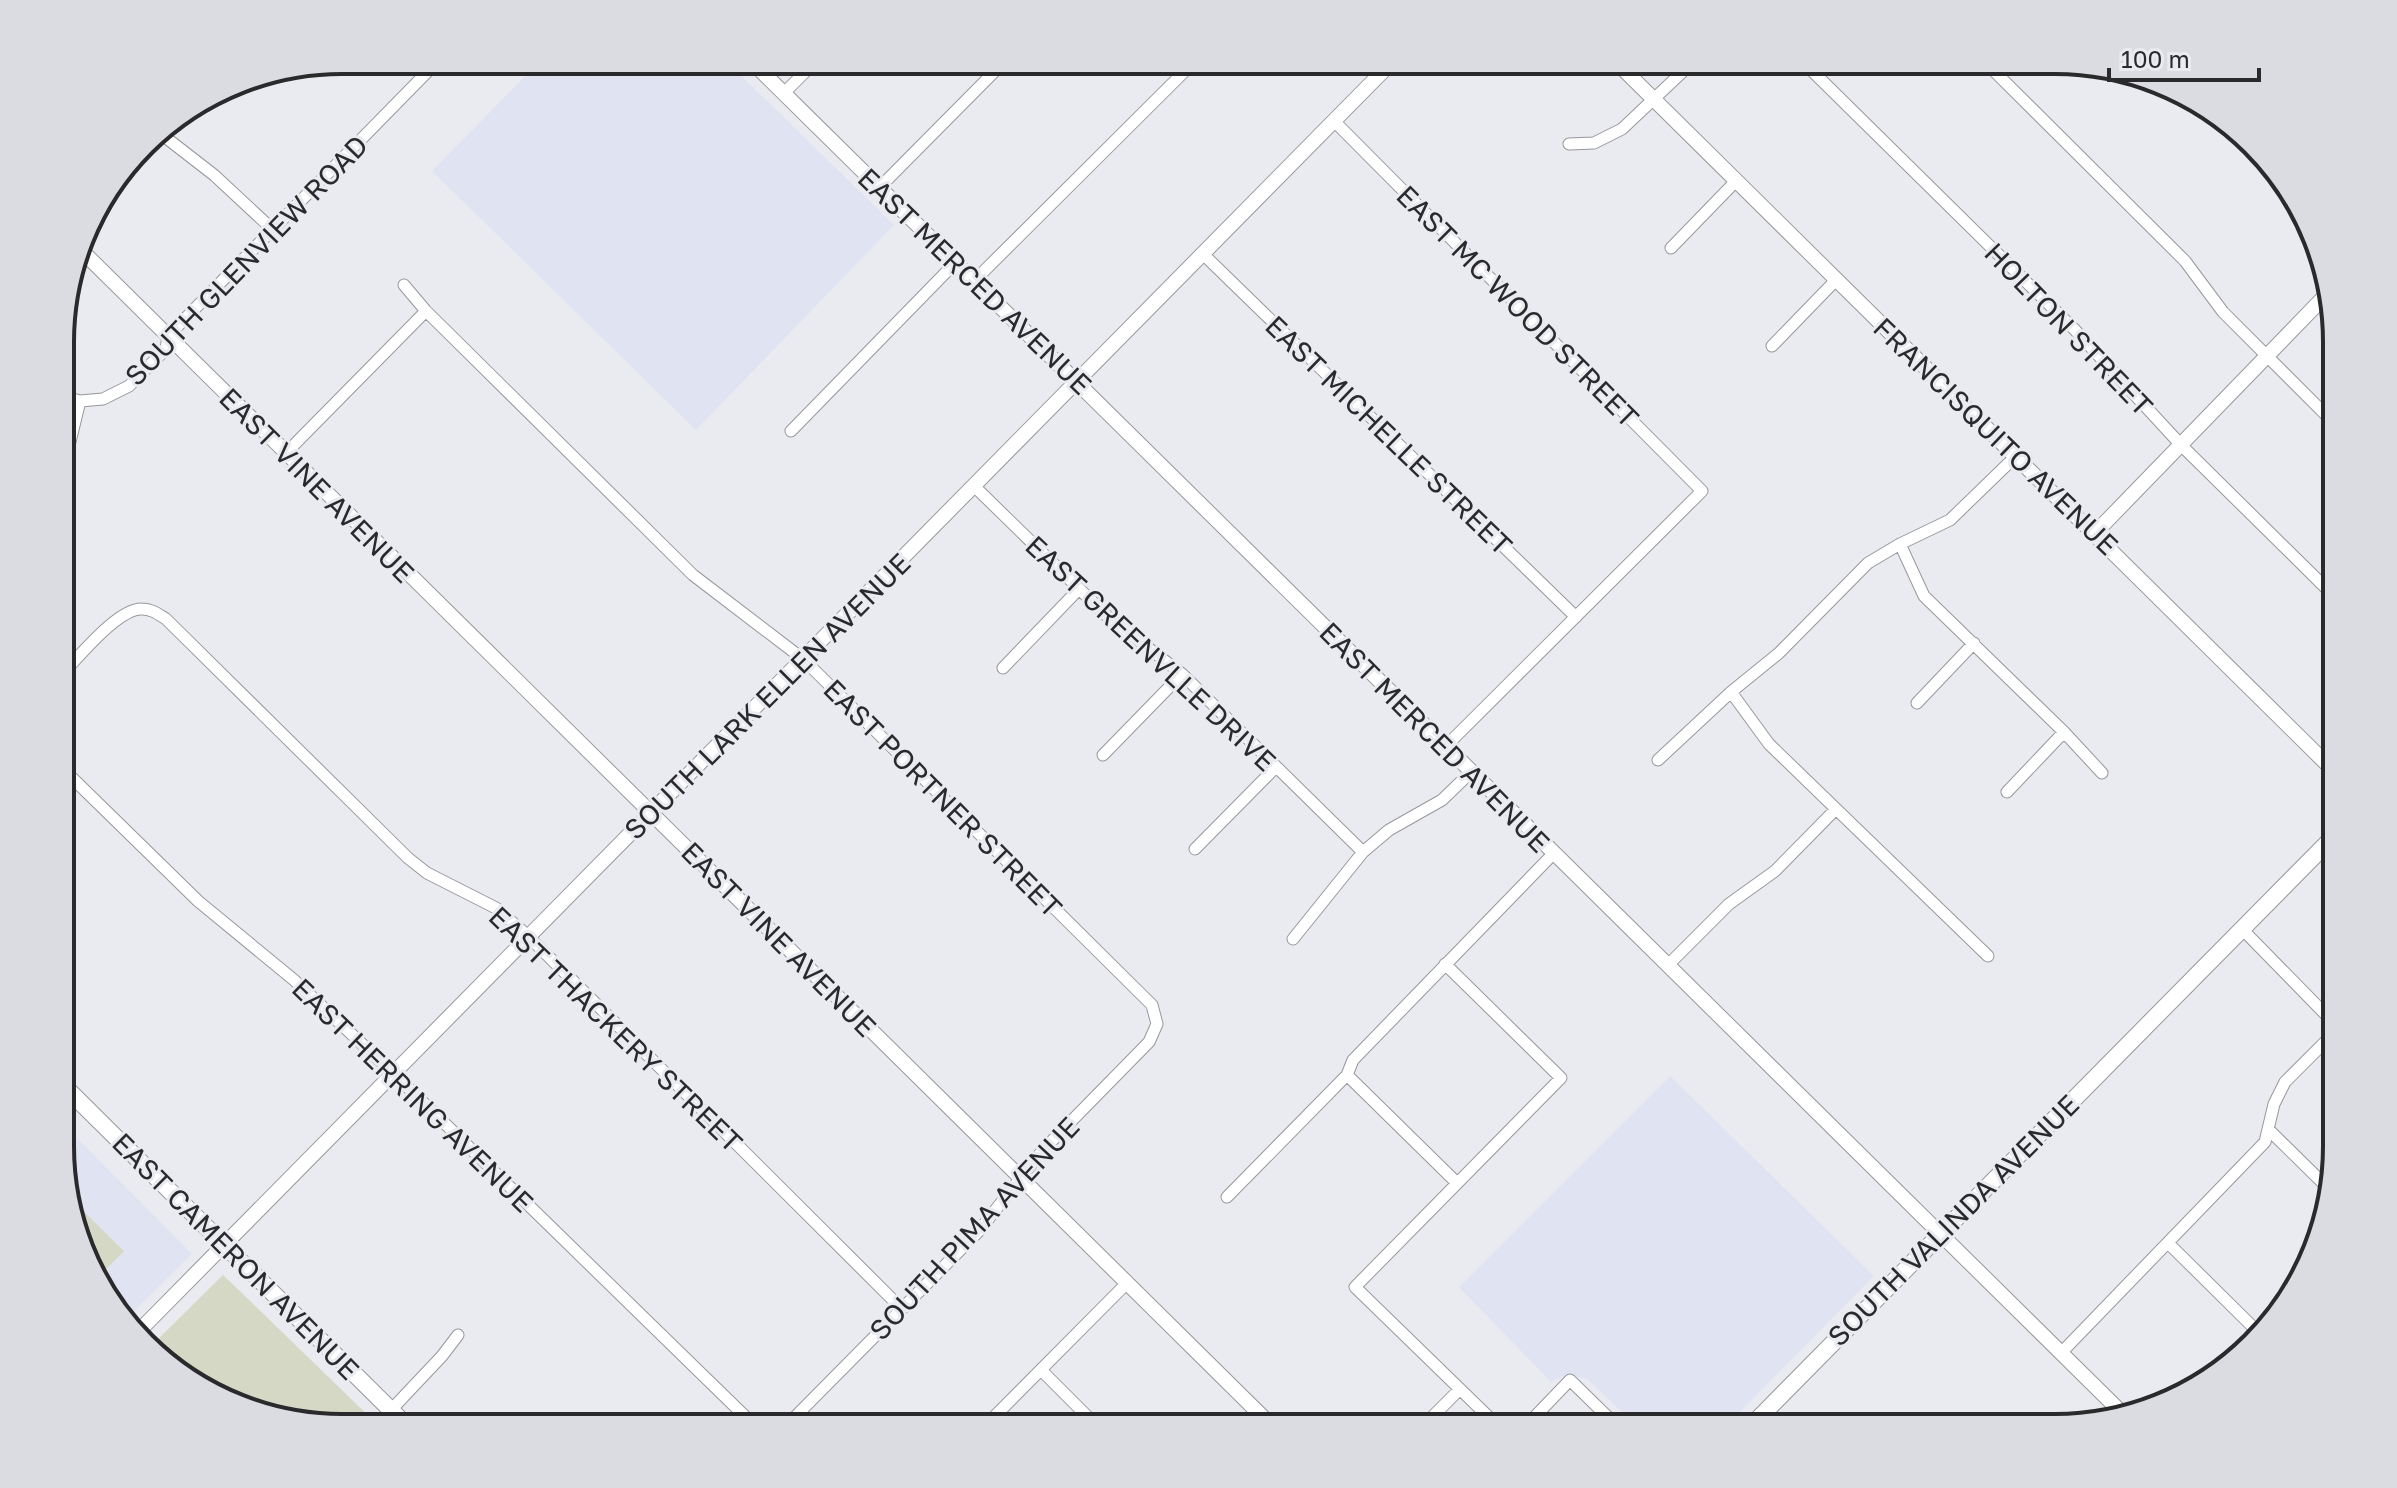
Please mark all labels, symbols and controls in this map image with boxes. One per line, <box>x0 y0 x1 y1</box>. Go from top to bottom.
scale bar <box>2109 32 2259 82</box>
text: 100 m <box>2121 44 2190 73</box>
street label: SOUTH GLENVIEW ROAD <box>118 128 374 392</box>
street label: EAST MERCED AVENUE <box>852 161 1098 401</box>
street label: EAST MC WOOD STREET <box>1390 178 1646 434</box>
street label: HOLTON STREET <box>1978 236 2160 422</box>
street label: EAST MICHELLE STREET <box>1259 309 1519 561</box>
street label: FRANCISQUITO AVENUE <box>1867 311 2125 561</box>
street label: EAST VINE AVENUE <box>213 381 421 589</box>
street label: EAST GREENVLLE DRIVE <box>1019 528 1283 778</box>
street label: SOUTH LARK ELLEN AVENUE <box>617 546 917 846</box>
street label: EAST MERCED AVENUE <box>1313 615 1557 859</box>
street label: EAST PORTNER STREET <box>817 672 1069 924</box>
street label: EAST VINE AVENUE <box>675 835 883 1043</box>
street label: EAST THACKERY STREET <box>483 899 749 1159</box>
street label: EAST HERRING AVENUE <box>286 971 540 1219</box>
street label: SOUTH VALINDA AVENUE <box>1821 1088 2085 1352</box>
street label: SOUTH PIMA AVENUE <box>862 1110 1086 1346</box>
street label: EAST CAMERON AVENUE <box>106 1126 366 1386</box>

